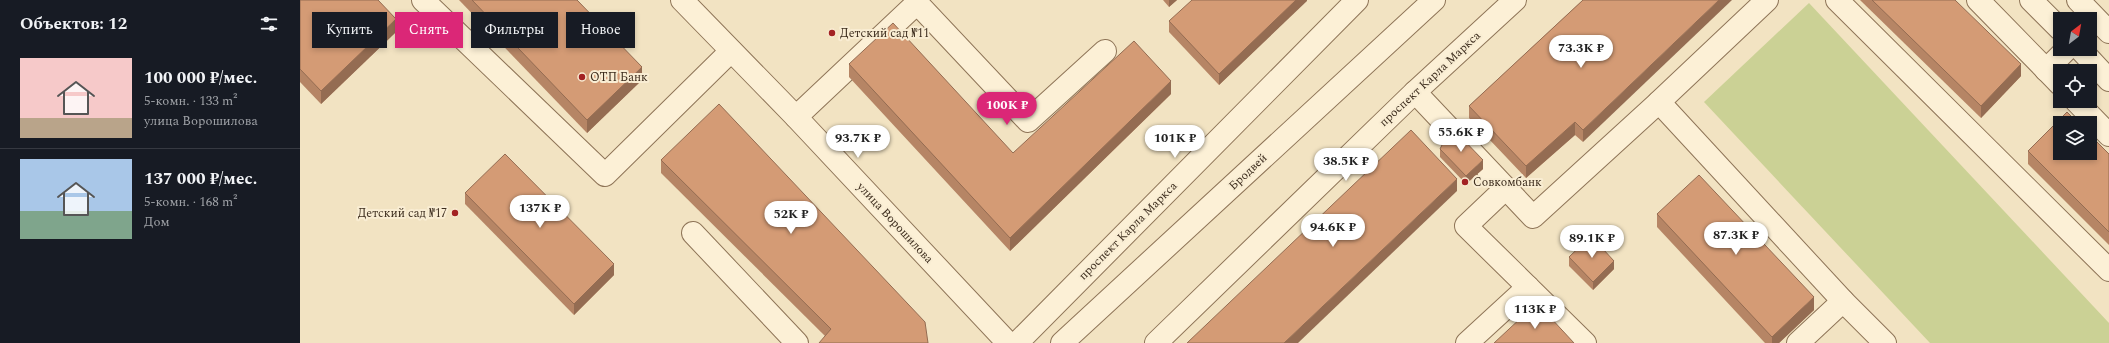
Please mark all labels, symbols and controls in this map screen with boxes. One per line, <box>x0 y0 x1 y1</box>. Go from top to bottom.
text: Объектов: 12 <box>20 11 127 37</box>
chip: Купить <box>312 12 387 48</box>
chip: Снять <box>395 12 463 48</box>
chip: Фильтры <box>471 12 558 48</box>
chip: Новое <box>566 12 635 48</box>
north arrow <box>2053 12 2097 56</box>
map controls <box>2053 12 2097 160</box>
icon: filters <box>258 13 280 35</box>
place label: Детский сад №11 <box>840 24 929 43</box>
street label: проспект Карла Маркса <box>1375 27 1485 131</box>
marker: Детский сад №11 <box>827 28 837 38</box>
pin: 73.3K ₽ <box>1544 35 1618 69</box>
text: 73.3K ₽ <box>1558 38 1604 58</box>
button: locate <box>2053 64 2097 108</box>
text: 100 000 ₽/мес. <box>144 65 257 91</box>
place label: ОТП Банк <box>590 68 648 87</box>
marker: ОТП Банк <box>577 72 587 82</box>
icon: home <box>52 74 100 122</box>
text: 5-комн. · 133 m² <box>144 91 237 111</box>
pin: 100K ₽ <box>974 92 1040 126</box>
text: 100K ₽ <box>986 95 1028 115</box>
text: улица Ворошилова <box>144 111 258 131</box>
button: layers <box>2053 116 2097 160</box>
pin: 55.6K ₽ <box>1424 119 1498 153</box>
text: 55.6K ₽ <box>1438 122 1484 142</box>
pin: 93.7K ₽ <box>821 125 895 159</box>
pin: 101K ₽ <box>1142 125 1208 159</box>
text: 93.7K ₽ <box>835 128 881 148</box>
text: 101K ₽ <box>1154 128 1196 148</box>
pin: 38.5K ₽ <box>1309 148 1383 182</box>
street label: Бродвей <box>1224 149 1272 195</box>
text: 38.5K ₽ <box>1323 151 1369 171</box>
text: 137 000 ₽/мес. <box>144 166 257 192</box>
place label: Совкомбанк <box>1473 173 1542 192</box>
icon: home <box>52 175 100 223</box>
street label: улица Ворошилова <box>852 177 938 268</box>
street label: проспект Карла Маркса <box>1074 177 1182 285</box>
marker: Совкомбанк <box>1460 177 1470 187</box>
text: 5-комн. · 168 m² <box>144 192 237 212</box>
pin: 137K ₽ <box>507 195 573 229</box>
text: 137K ₽ <box>519 198 561 218</box>
pin: 52K ₽ <box>763 201 819 235</box>
place label: Детский сад №17 <box>358 204 447 223</box>
text: 52K ₽ <box>773 204 809 224</box>
marker: Детский сад №17 <box>450 208 460 218</box>
text: Дом <box>144 212 170 232</box>
pin: 94.6K ₽ <box>1296 214 1370 248</box>
text: 94.6K ₽ <box>1310 217 1356 237</box>
pin: 87.3K ₽ <box>1699 222 1773 256</box>
pin: 89.1K ₽ <box>1555 225 1629 259</box>
text: 87.3K ₽ <box>1713 225 1759 245</box>
text: 89.1K ₽ <box>1569 228 1615 248</box>
pin: 113K ₽ <box>1502 296 1568 330</box>
text: 113K ₽ <box>1514 299 1556 319</box>

